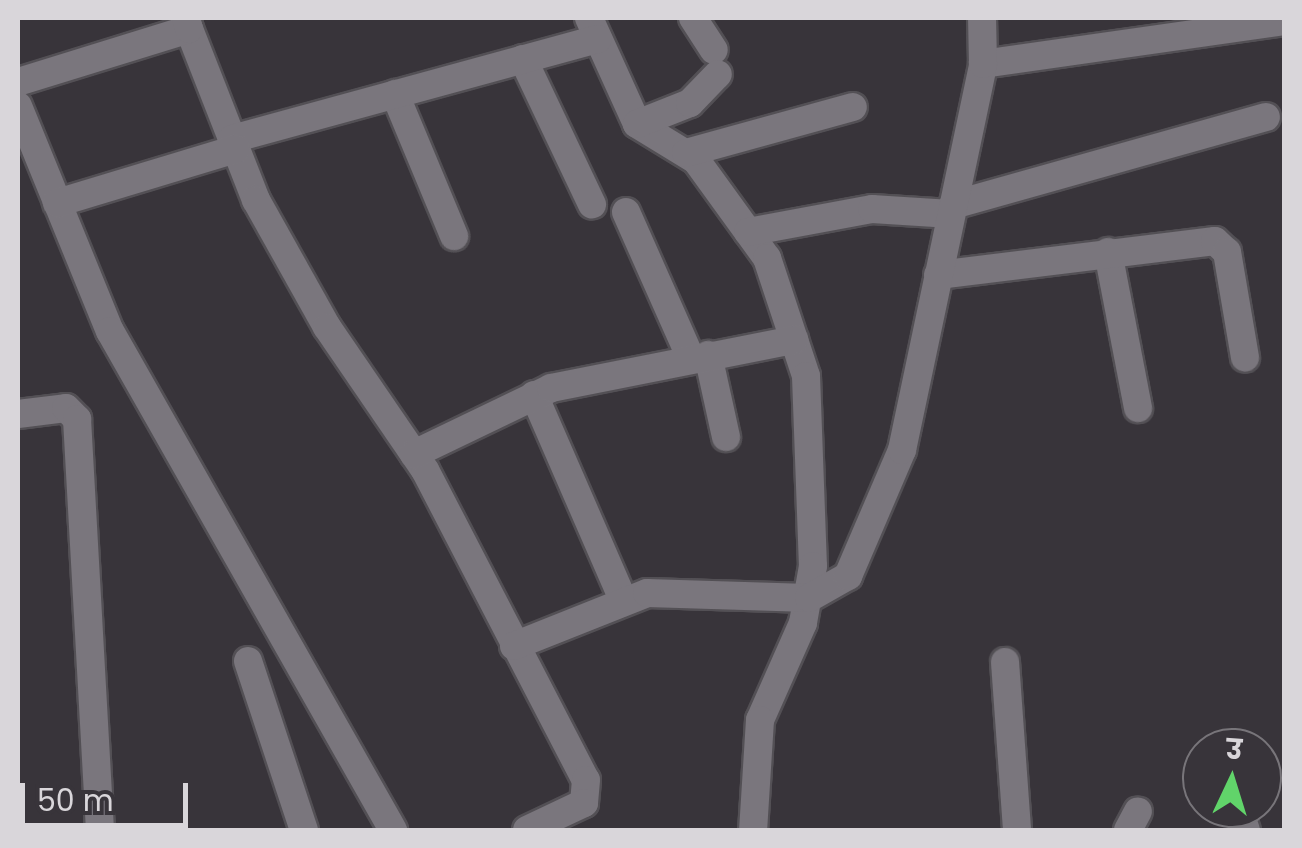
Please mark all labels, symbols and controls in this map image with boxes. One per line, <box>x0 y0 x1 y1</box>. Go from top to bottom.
north arrow <box>1182 728 1282 828</box>
text: उ <box>1225 730 1243 770</box>
scale bar <box>25 763 192 825</box>
text: 50 m <box>37 779 114 822</box>

